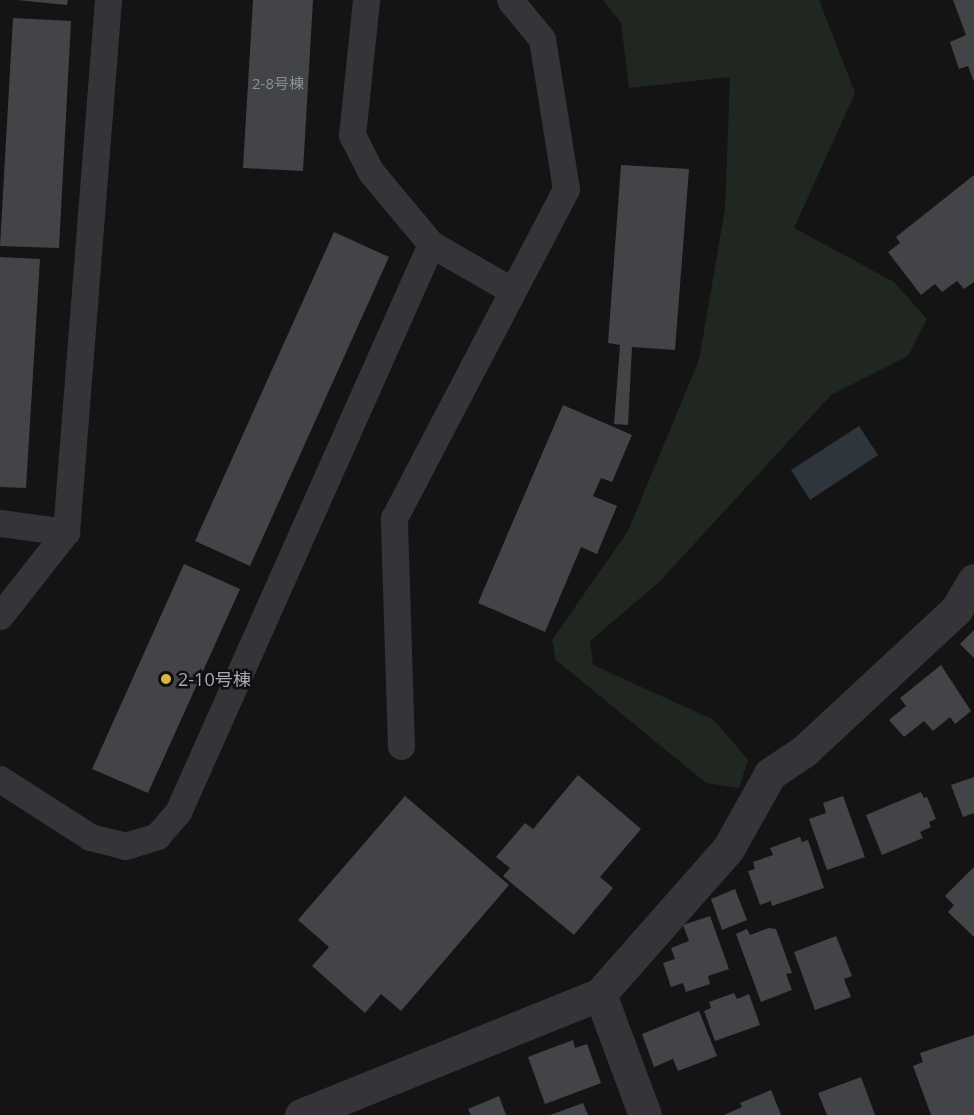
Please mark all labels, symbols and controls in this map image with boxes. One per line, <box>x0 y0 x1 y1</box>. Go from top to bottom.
house number: 2-8号棟 <box>252 75 304 93</box>
place label: 2-10号棟 <box>178 668 251 690</box>
marker: 2-10号棟 <box>159 672 173 686</box>

